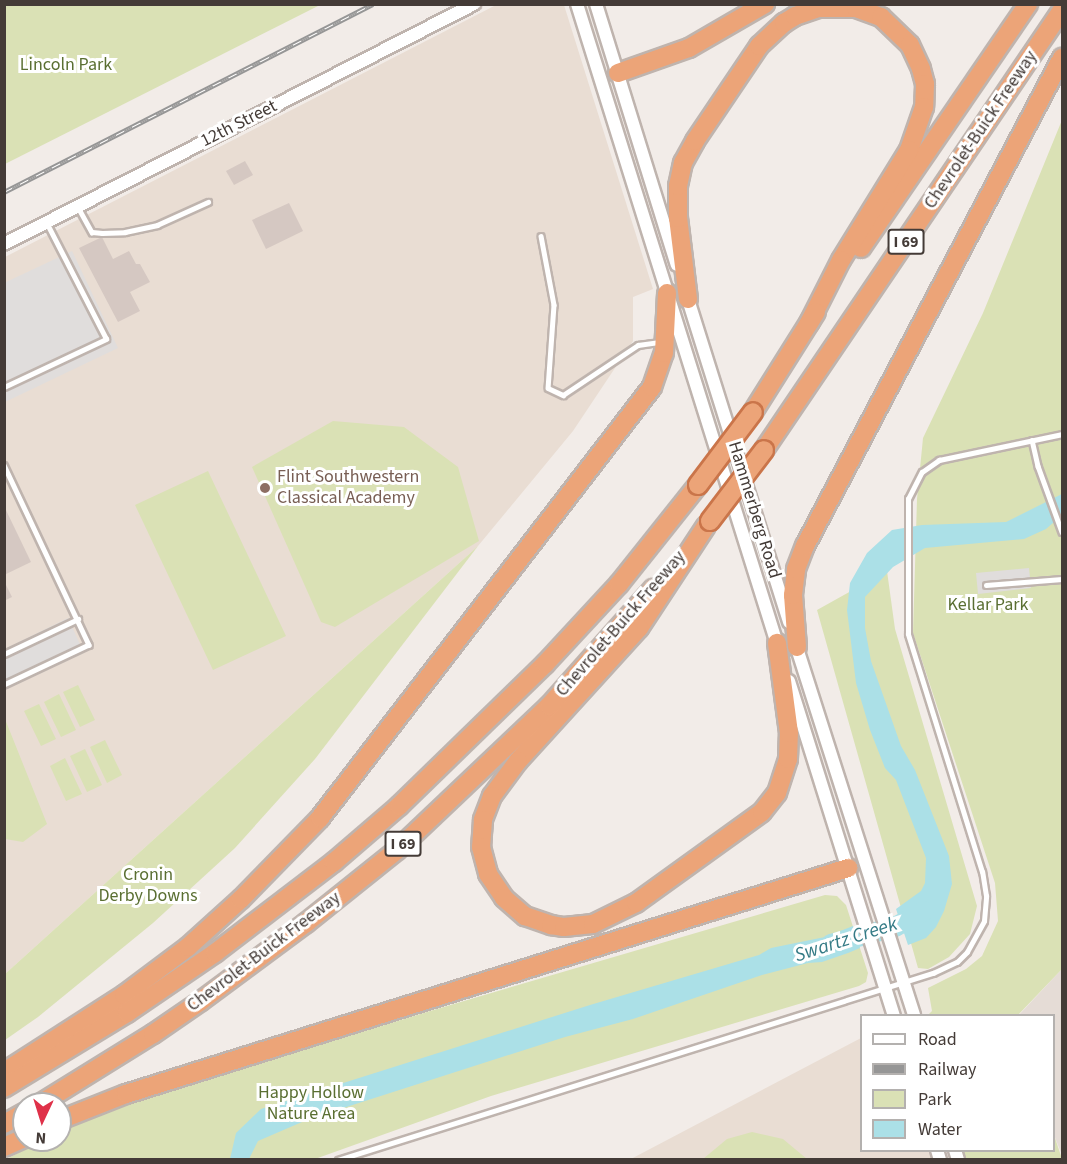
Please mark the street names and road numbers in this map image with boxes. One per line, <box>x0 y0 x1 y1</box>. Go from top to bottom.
street label: Chevrolet-Buick Freeway <box>920 47 1042 213</box>
street label: 12th Street <box>197 96 281 152</box>
road number: I 69 <box>886 229 926 255</box>
street label: Hammerberg Road <box>723 439 785 581</box>
street label: Chevrolet-Buick Freeway <box>552 547 690 701</box>
road number: I 69 <box>384 831 422 857</box>
street label: Chevrolet-Buick Freeway <box>183 887 345 1017</box>

